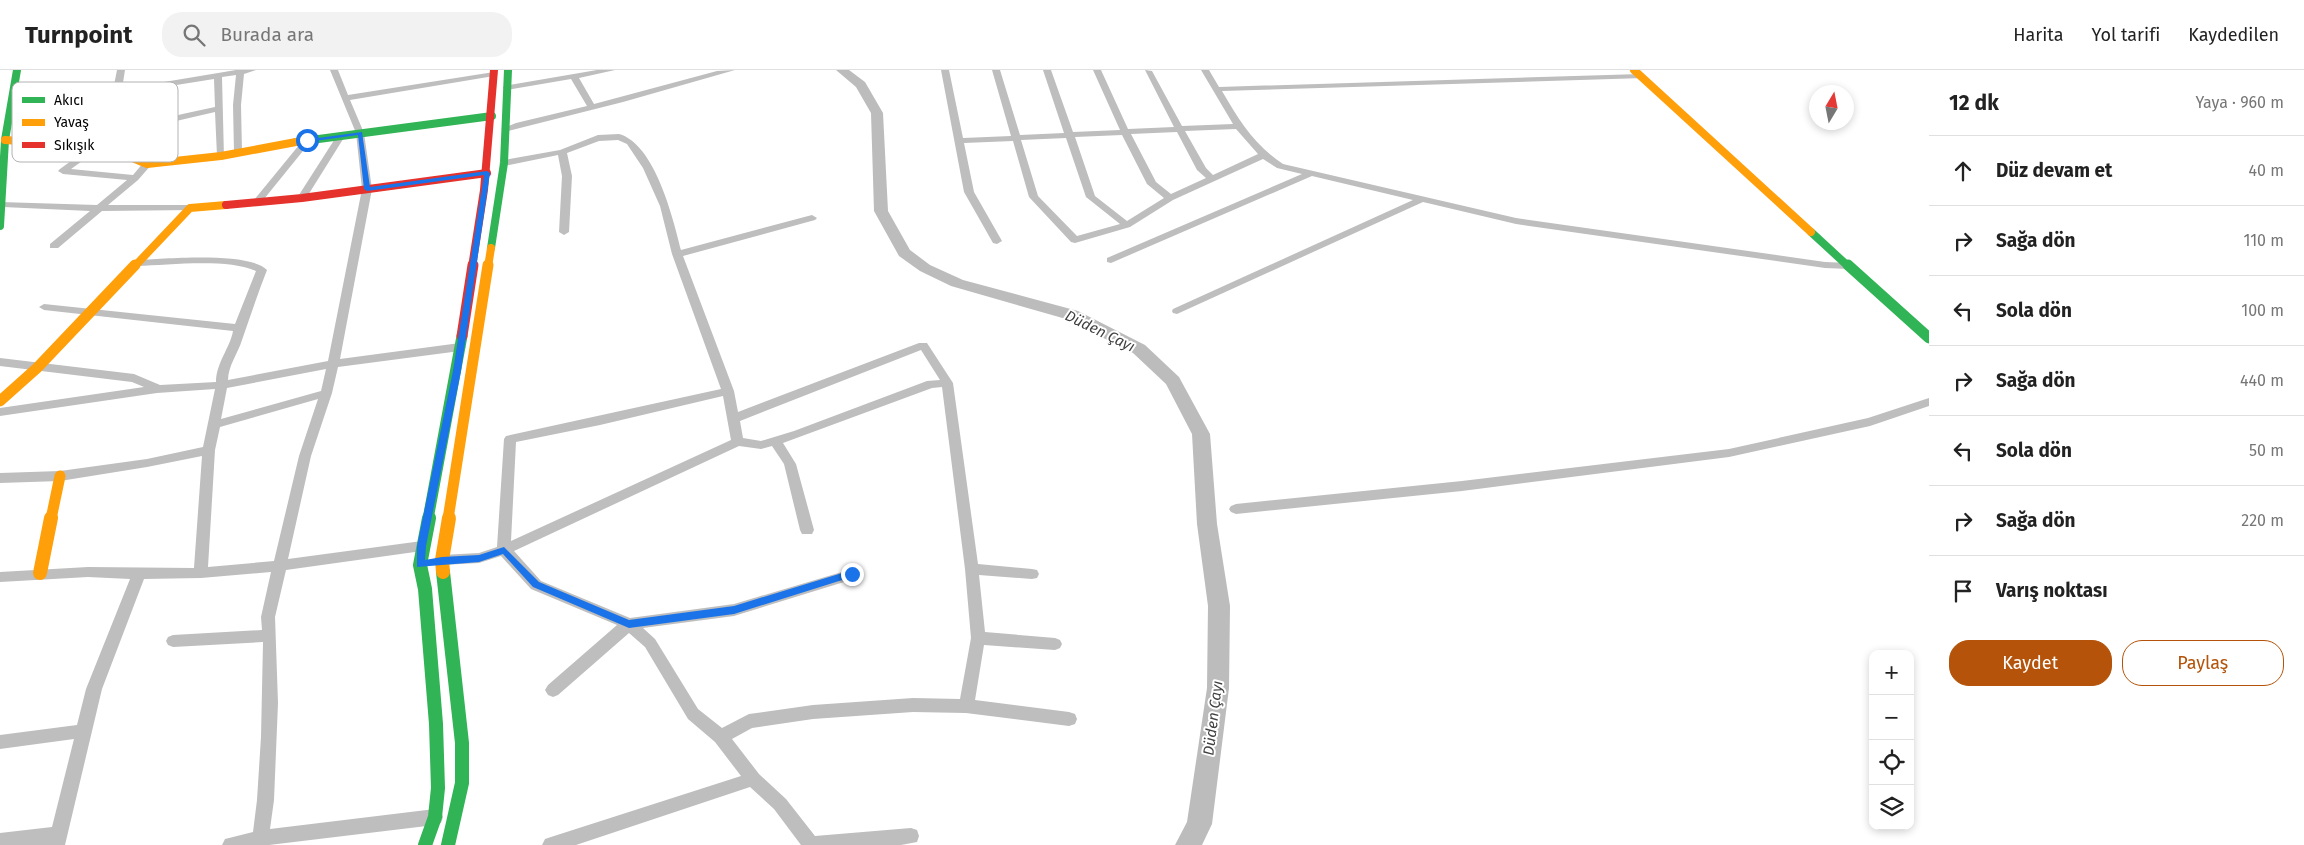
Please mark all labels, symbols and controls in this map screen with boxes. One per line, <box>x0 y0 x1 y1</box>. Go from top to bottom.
search box <box>162 12 512 57</box>
text: Turnpoint <box>25 21 132 49</box>
icon: search <box>180 21 208 49</box>
text: Burada ara <box>220 23 314 46</box>
text: Harita <box>2013 24 2064 46</box>
text: Yol tarifi <box>2092 24 2160 46</box>
text: Kaydedilen <box>2188 24 2279 46</box>
legend <box>12 82 178 162</box>
north arrow <box>1809 85 1854 130</box>
text: 12 dk <box>1949 90 1999 116</box>
text: Akıcı <box>54 92 84 109</box>
text: Yaya · 960 m <box>2196 93 2284 112</box>
text: Yavaş <box>54 114 89 131</box>
route start <box>296 129 319 152</box>
text: Sıkışık <box>54 137 95 154</box>
icon: ahead <box>1949 157 1977 185</box>
text: Düz devam et <box>1996 159 2112 182</box>
text: 40 m <box>2249 161 2284 180</box>
icon: right <box>1949 227 1977 255</box>
text: Sağa dön <box>1996 229 2076 252</box>
text: 110 m <box>2243 231 2284 250</box>
icon: left <box>1949 297 1977 325</box>
text: Sola dön <box>1996 299 2072 322</box>
text: 100 m <box>2241 301 2284 320</box>
water label: Düden Çayı <box>1062 306 1138 356</box>
icon: right <box>1949 367 1977 395</box>
text: Sağa dön <box>1996 369 2076 392</box>
text: 440 m <box>2240 371 2284 390</box>
icon: left <box>1949 437 1977 465</box>
text: Sola dön <box>1996 439 2072 462</box>
text: 50 m <box>2249 441 2284 460</box>
icon: right <box>1949 507 1977 535</box>
text: Sağa dön <box>1996 509 2076 532</box>
text: 220 m <box>2241 511 2284 530</box>
route end <box>841 563 864 586</box>
icon: arrive <box>1949 577 1977 605</box>
text: Varış noktası <box>1996 579 2108 602</box>
button: Kaydet <box>1949 640 2112 686</box>
button: Paylaş <box>2122 640 2284 686</box>
map controls <box>1869 650 1914 830</box>
button: + <box>1869 650 1914 695</box>
water label: Düden Çayı <box>1199 680 1227 756</box>
button: − <box>1869 695 1914 740</box>
button: locate <box>1869 740 1914 785</box>
button: layers <box>1869 785 1914 830</box>

